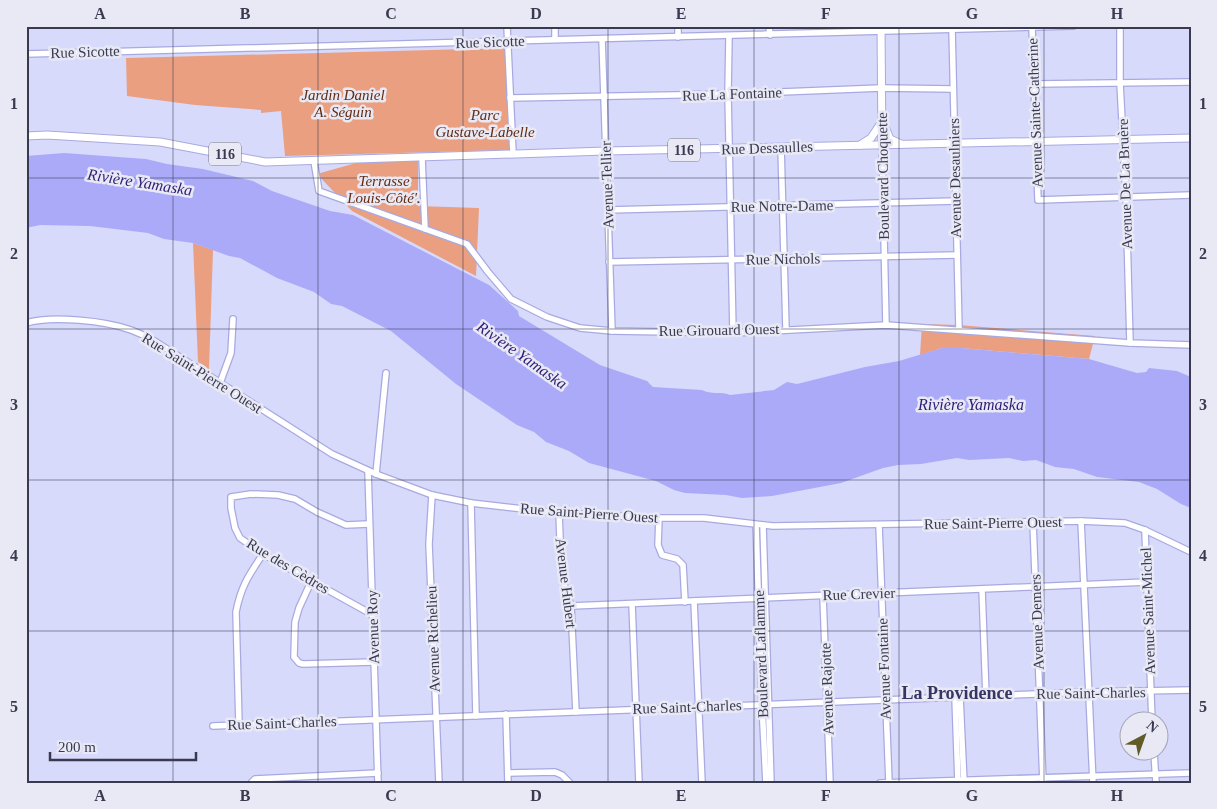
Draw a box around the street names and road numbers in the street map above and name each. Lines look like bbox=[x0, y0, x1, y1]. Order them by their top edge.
street label: Rue Sicotte bbox=[455, 33, 525, 51]
street label: Avenue Sainte-Catherine bbox=[1024, 37, 1046, 188]
street label: Rue Sicotte bbox=[50, 43, 120, 61]
street label: Rue La Fontaine bbox=[682, 84, 783, 104]
street label: Boulevard Choquette bbox=[874, 112, 892, 240]
street label: Avenue Desaulniers bbox=[946, 118, 964, 238]
street label: Avenue De La Bruère bbox=[1115, 118, 1135, 250]
road number: 116 bbox=[668, 138, 700, 162]
street label: Rue Dessaulles bbox=[721, 138, 813, 158]
street label: Avenue Tellier bbox=[597, 141, 617, 229]
road number: 116 bbox=[209, 142, 241, 166]
street label: Rue Notre-Dame bbox=[730, 197, 834, 215]
street label: Rue Nichols bbox=[746, 250, 821, 268]
street label: Rue Girouard Ouest bbox=[658, 321, 780, 339]
street label: Rue Saint-Pierre Ouest bbox=[139, 330, 266, 417]
street label: Rue Saint-Pierre Ouest bbox=[519, 500, 659, 526]
street label: Rue Saint-Pierre Ouest bbox=[924, 514, 1063, 532]
street label: Rue des Cèdres bbox=[244, 535, 332, 597]
street label: Avenue Hubert bbox=[553, 537, 580, 630]
street label: Avenue Saint-Michel bbox=[1138, 547, 1158, 675]
street label: Avenue Demers bbox=[1027, 574, 1047, 670]
street label: Avenue Richelieu bbox=[423, 585, 443, 693]
street label: Rue Crevier bbox=[822, 585, 896, 603]
street label: Avenue Roy bbox=[364, 589, 382, 664]
street label: Boulevard Laflamme bbox=[751, 589, 771, 718]
street label: Avenue Fontaine bbox=[874, 618, 894, 720]
street label: Avenue Rajotte bbox=[817, 642, 837, 736]
street label: Rue Saint-Charles bbox=[1036, 684, 1146, 702]
street label: Rue Saint-Charles bbox=[632, 697, 742, 717]
street label: Rue Saint-Charles bbox=[227, 713, 337, 733]

